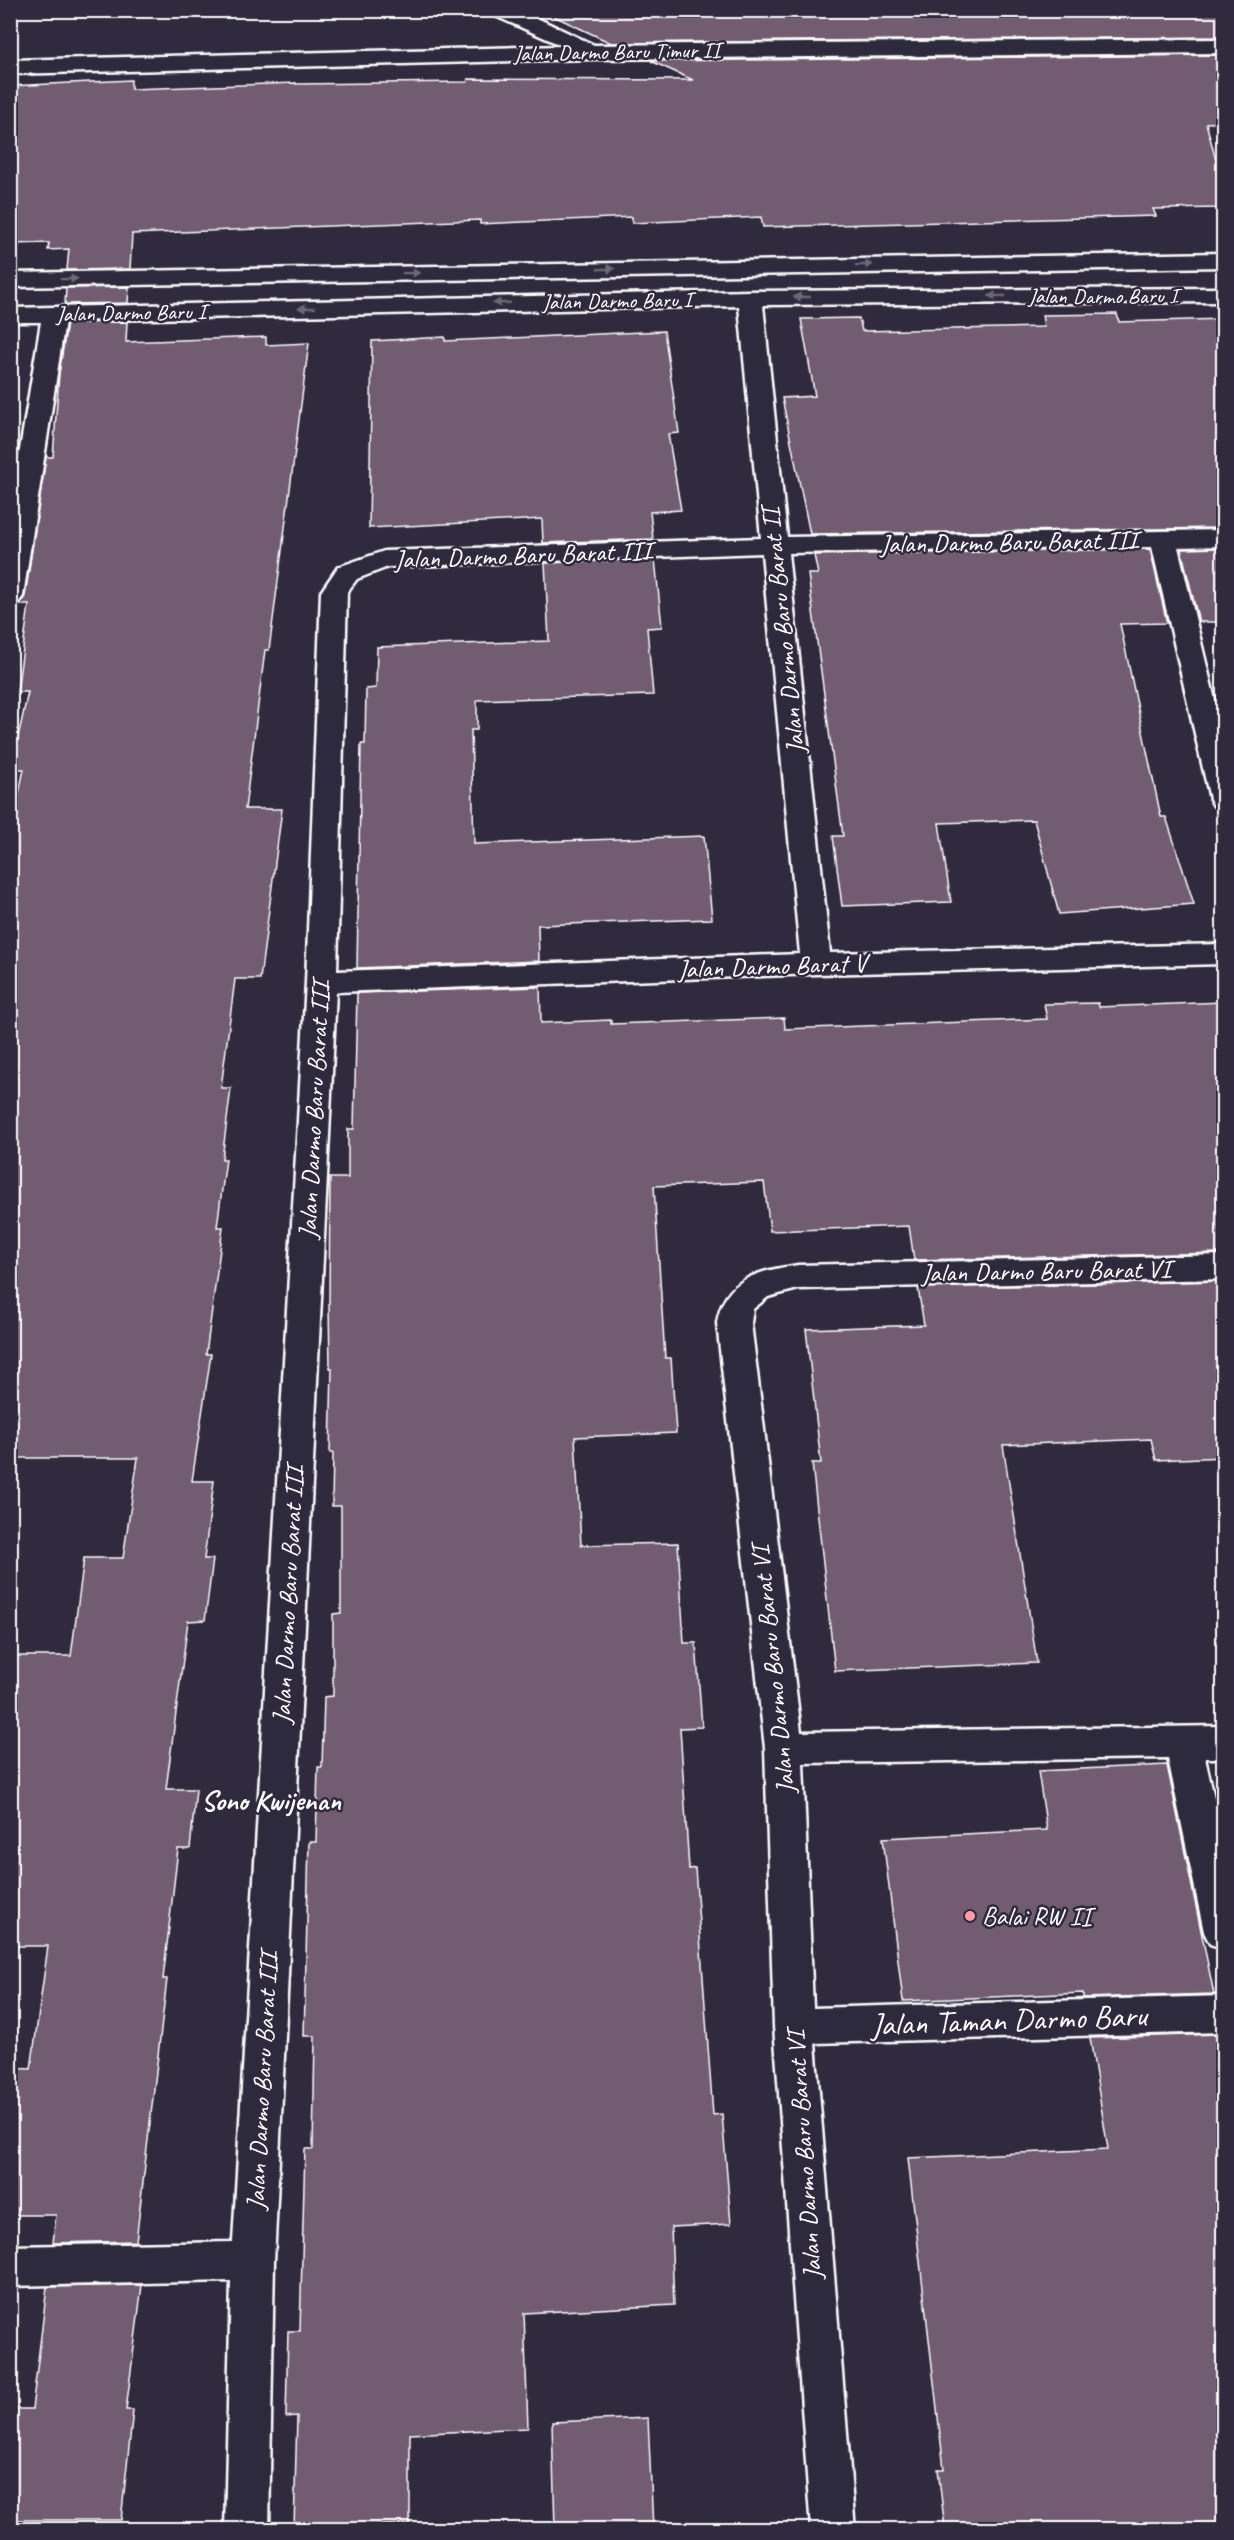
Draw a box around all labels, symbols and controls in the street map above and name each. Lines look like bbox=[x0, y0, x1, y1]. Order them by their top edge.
street label: Jalan Darmo Baru Timur II bbox=[512, 36, 725, 68]
one-way arrow bbox=[854, 260, 873, 270]
one-way arrow bbox=[596, 264, 615, 274]
one-way arrow bbox=[401, 268, 420, 278]
one-way arrow bbox=[59, 274, 78, 284]
street label: Jalan Darmo Baru I bbox=[1027, 282, 1183, 310]
street label: Jalan Darmo Baru I bbox=[541, 286, 697, 316]
one-way arrow bbox=[988, 291, 1007, 301]
one-way arrow bbox=[793, 292, 812, 302]
street label: Jalan Darmo Baru I bbox=[55, 298, 211, 328]
one-way arrow bbox=[493, 299, 512, 308]
one-way arrow bbox=[298, 303, 317, 313]
street label: Jalan Darmo Baru Barat II bbox=[753, 501, 813, 758]
street label: Jalan Darmo Baru Barat III bbox=[878, 523, 1144, 561]
street label: Jalan Darmo Baru Barat III bbox=[392, 534, 658, 576]
street label: Jalan Darmo Barat V bbox=[675, 946, 872, 986]
street label: Jalan Darmo Baru Barat III bbox=[291, 975, 338, 1242]
street label: Jalan Darmo Baru Barat VI bbox=[919, 1252, 1176, 1290]
street label: Jalan Darmo Baru Barat III bbox=[265, 1460, 312, 1727]
street label: Jalan Darmo Baru Barat VI bbox=[743, 1539, 803, 1798]
district label: Sono Kwijenan bbox=[201, 1783, 342, 1818]
place label: Balai RW II bbox=[982, 1900, 1097, 1933]
marker: Balai RW II bbox=[963, 1909, 977, 1923]
street label: Jalan Darmo Baru Barat III bbox=[239, 1946, 286, 2213]
street label: Jalan Taman Darmo Baru bbox=[868, 1995, 1150, 2045]
street label: Jalan Darmo Baru Barat VI bbox=[778, 2024, 829, 2282]

